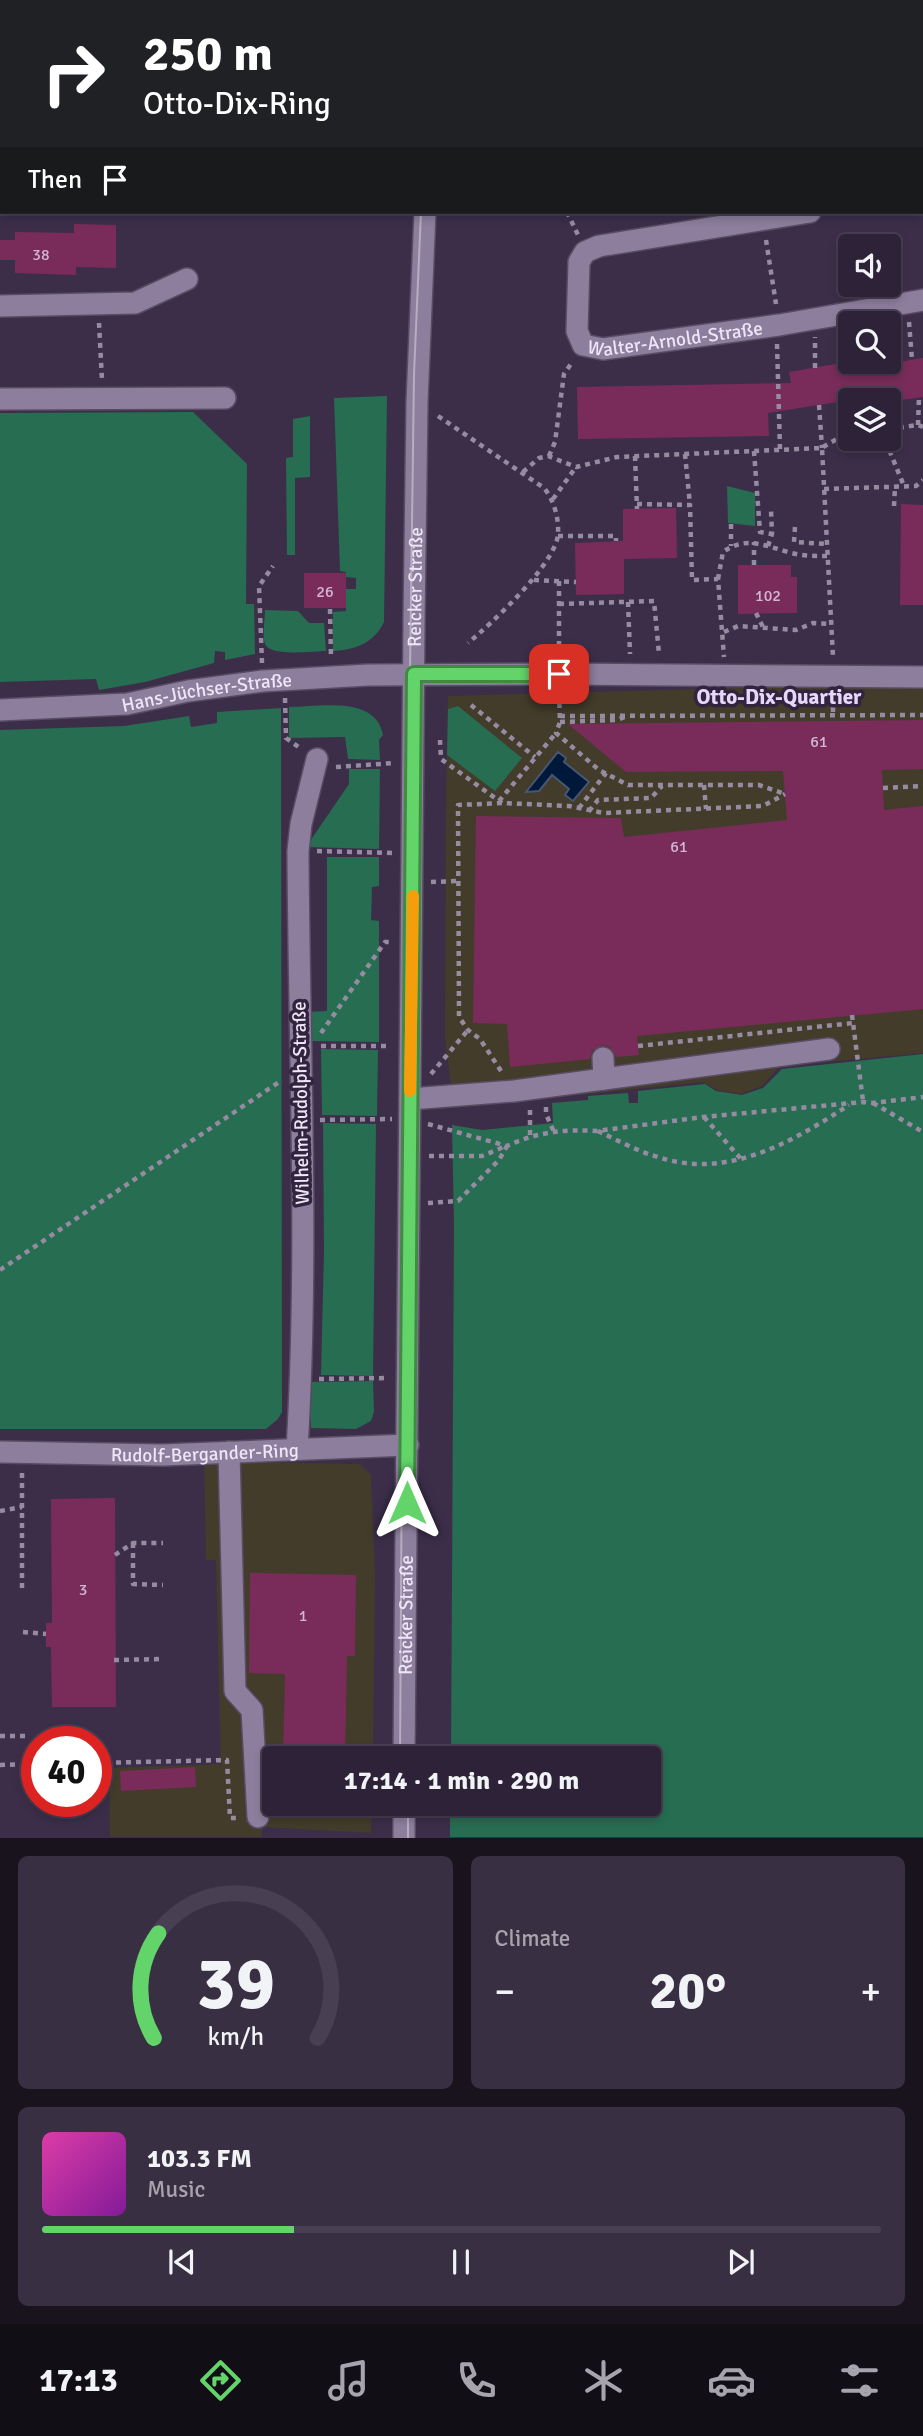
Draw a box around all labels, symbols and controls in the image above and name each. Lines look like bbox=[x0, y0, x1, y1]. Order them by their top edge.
text: 250 m bbox=[143, 24, 273, 84]
icon: right bbox=[28, 28, 119, 119]
text: Otto-Dix-Ring bbox=[143, 84, 331, 123]
icon: arrive bbox=[96, 161, 134, 199]
text: Then bbox=[28, 164, 82, 196]
map controls bbox=[838, 234, 901, 451]
button: sound bbox=[838, 234, 901, 297]
house number: 38 bbox=[32, 245, 50, 265]
button: search bbox=[838, 311, 901, 374]
street label: Walter-Arnold-Straße bbox=[585, 316, 764, 362]
button: layers bbox=[838, 388, 901, 451]
street label: Reicker Straße bbox=[403, 527, 428, 647]
house number: 26 bbox=[316, 582, 334, 602]
house number: 102 bbox=[755, 586, 781, 606]
pin bbox=[529, 644, 589, 704]
icon: arrive bbox=[540, 655, 578, 693]
street label: Hans-Jüchser-Straße bbox=[120, 668, 293, 718]
district label: Otto-Dix-Quartier bbox=[697, 684, 862, 710]
house number: 61 bbox=[810, 732, 828, 752]
house number: 61 bbox=[670, 837, 688, 857]
street label: Wilhelm-Rudolph-Straße bbox=[287, 1001, 315, 1205]
street label: Rudolf-Bergander-Ring bbox=[111, 1438, 299, 1468]
position arrow bbox=[370, 1466, 444, 1540]
street label: Reicker Straße bbox=[394, 1555, 419, 1675]
house number: 3 bbox=[79, 1580, 87, 1600]
house number: 1 bbox=[299, 1606, 307, 1626]
speed limit sign: 40 bbox=[21, 1726, 112, 1817]
text: 17:14 · 1 min · 290 m bbox=[344, 1765, 579, 1797]
text: Climate bbox=[495, 1924, 570, 1953]
text: 39 bbox=[196, 1941, 275, 2030]
text: 20° bbox=[649, 1959, 726, 2023]
text: − bbox=[495, 1968, 515, 2015]
text: + bbox=[860, 1968, 881, 2015]
text: km/h bbox=[207, 2021, 264, 2052]
text: 103.3 FM bbox=[147, 2143, 252, 2175]
text: Music bbox=[147, 2175, 205, 2204]
icon: previous bbox=[163, 2243, 201, 2281]
icon: pause bbox=[442, 2243, 480, 2281]
icon: next bbox=[722, 2243, 760, 2281]
icon: directions bbox=[196, 2356, 245, 2405]
icon: music bbox=[324, 2356, 373, 2405]
icon: phone bbox=[452, 2356, 501, 2405]
icon: climate bbox=[579, 2356, 628, 2405]
icon: car bbox=[707, 2356, 756, 2405]
icon: filters bbox=[835, 2356, 884, 2405]
text: 17:13 bbox=[39, 2361, 118, 2400]

